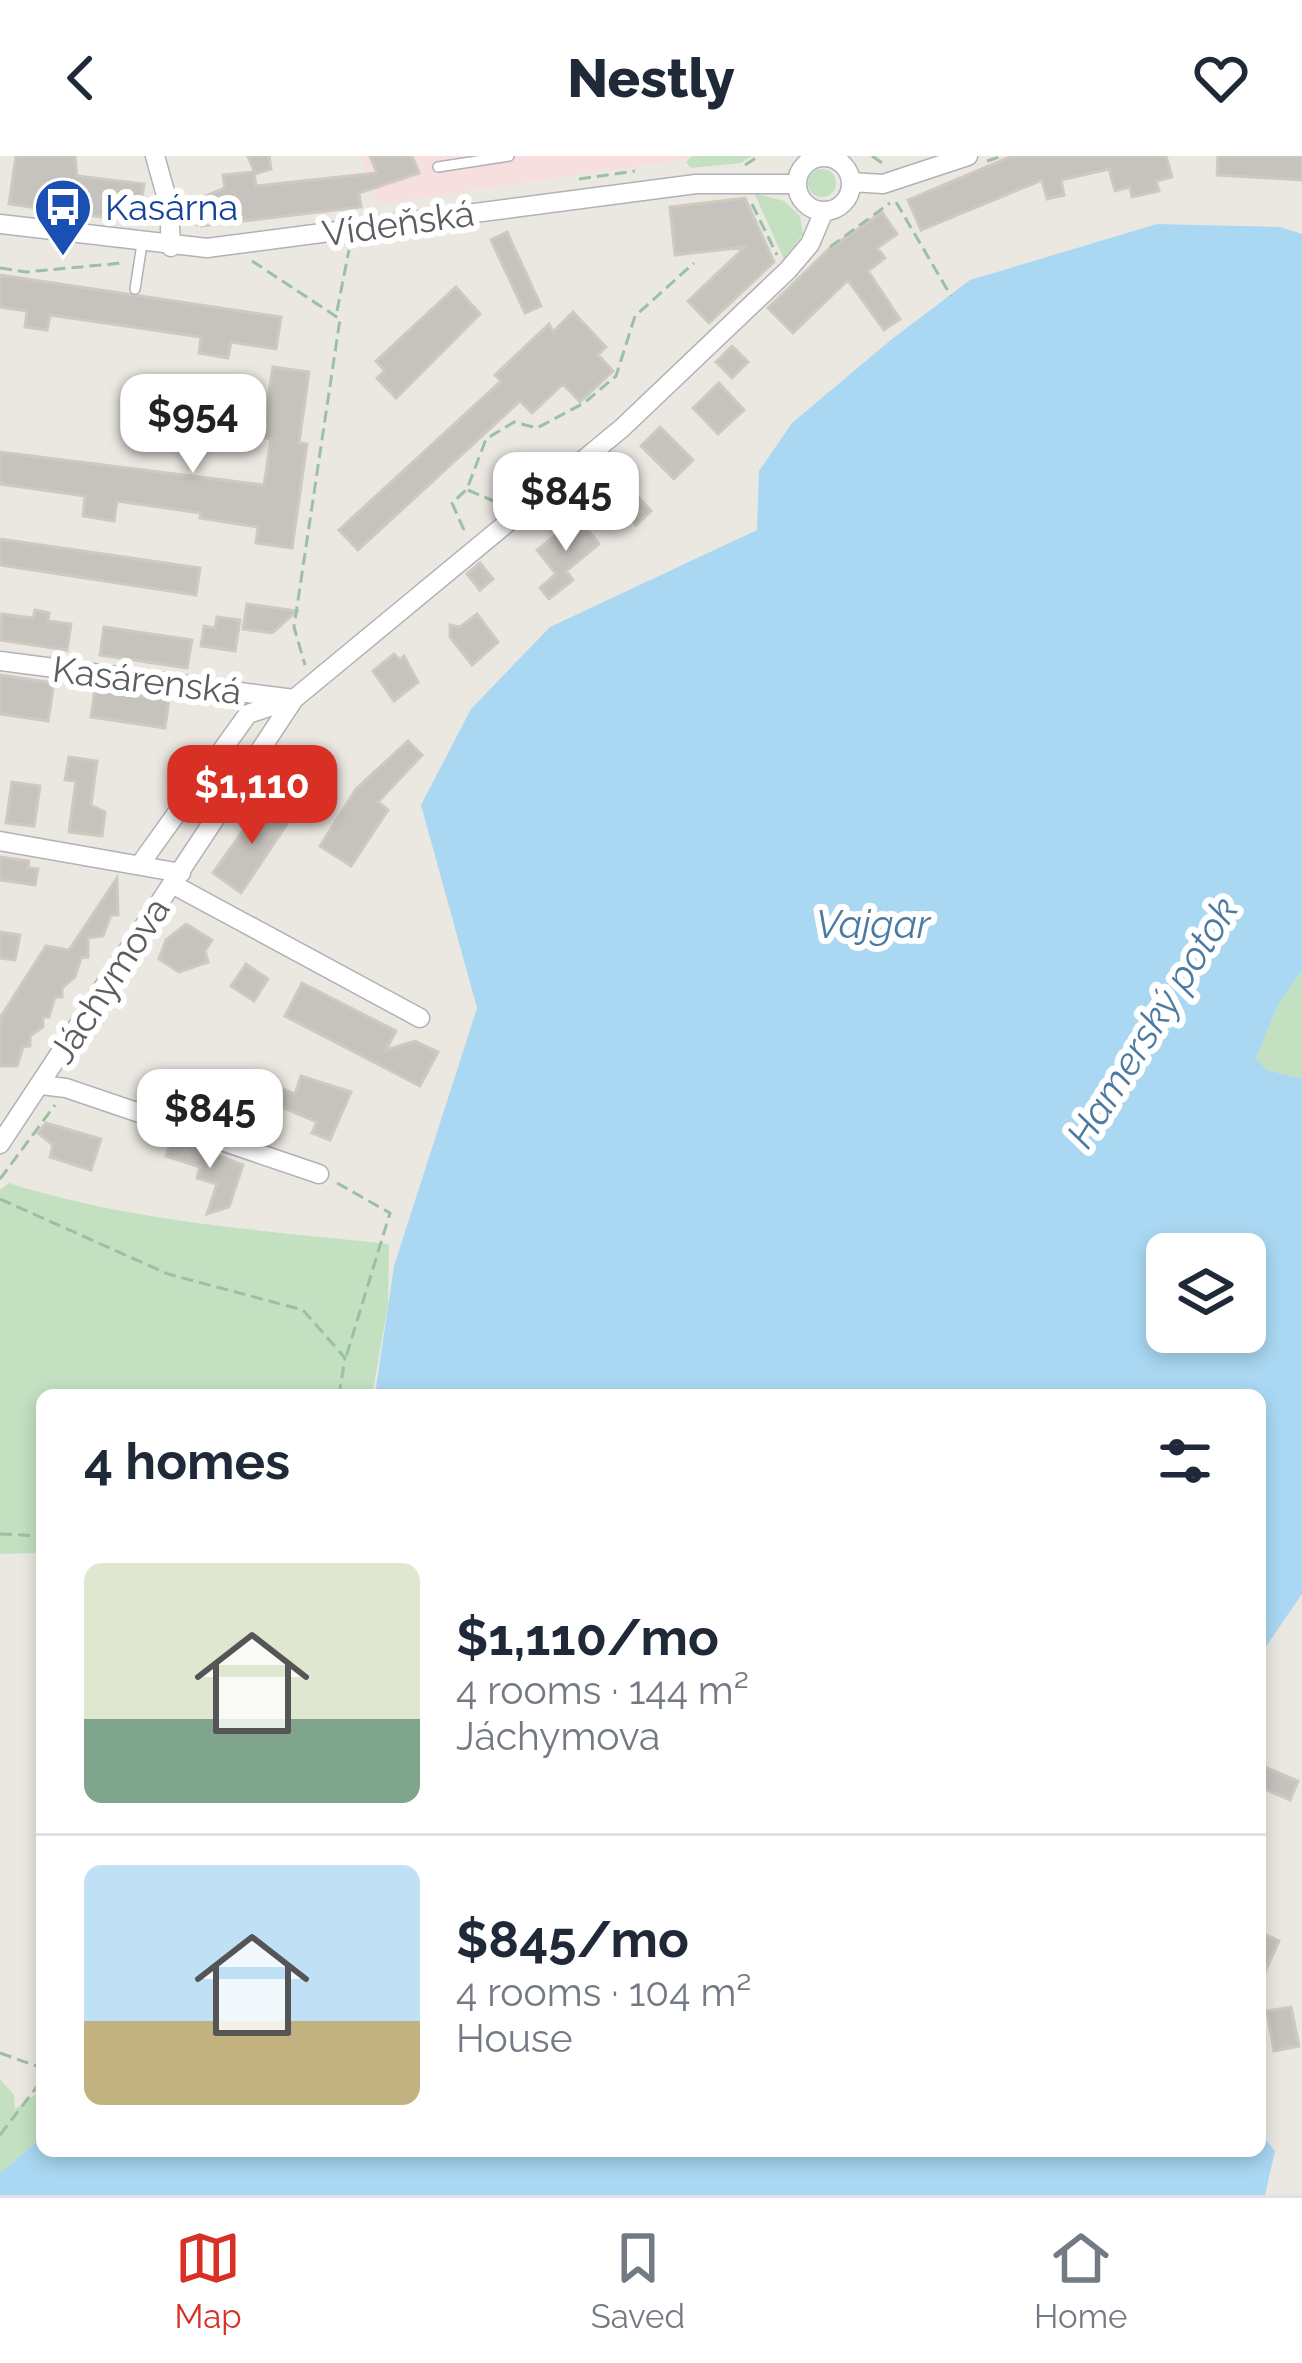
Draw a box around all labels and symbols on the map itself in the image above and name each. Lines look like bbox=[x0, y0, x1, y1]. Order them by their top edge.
bus stop icon: Kasárna bbox=[32, 176, 94, 258]
place label: Kasárna bbox=[105, 186, 238, 228]
street label: Vídeňská bbox=[319, 192, 477, 254]
pin: $954 bbox=[122, 374, 264, 476]
pin: $845 bbox=[495, 452, 637, 554]
street label: Kasárenská bbox=[50, 648, 244, 712]
pin: $1,110 bbox=[154, 745, 350, 847]
water label: Hamerský potok bbox=[1057, 888, 1247, 1156]
street label: Jáchymova bbox=[40, 889, 178, 1071]
water label: Vajgar bbox=[816, 901, 932, 947]
pin: $845 bbox=[139, 1069, 281, 1171]

